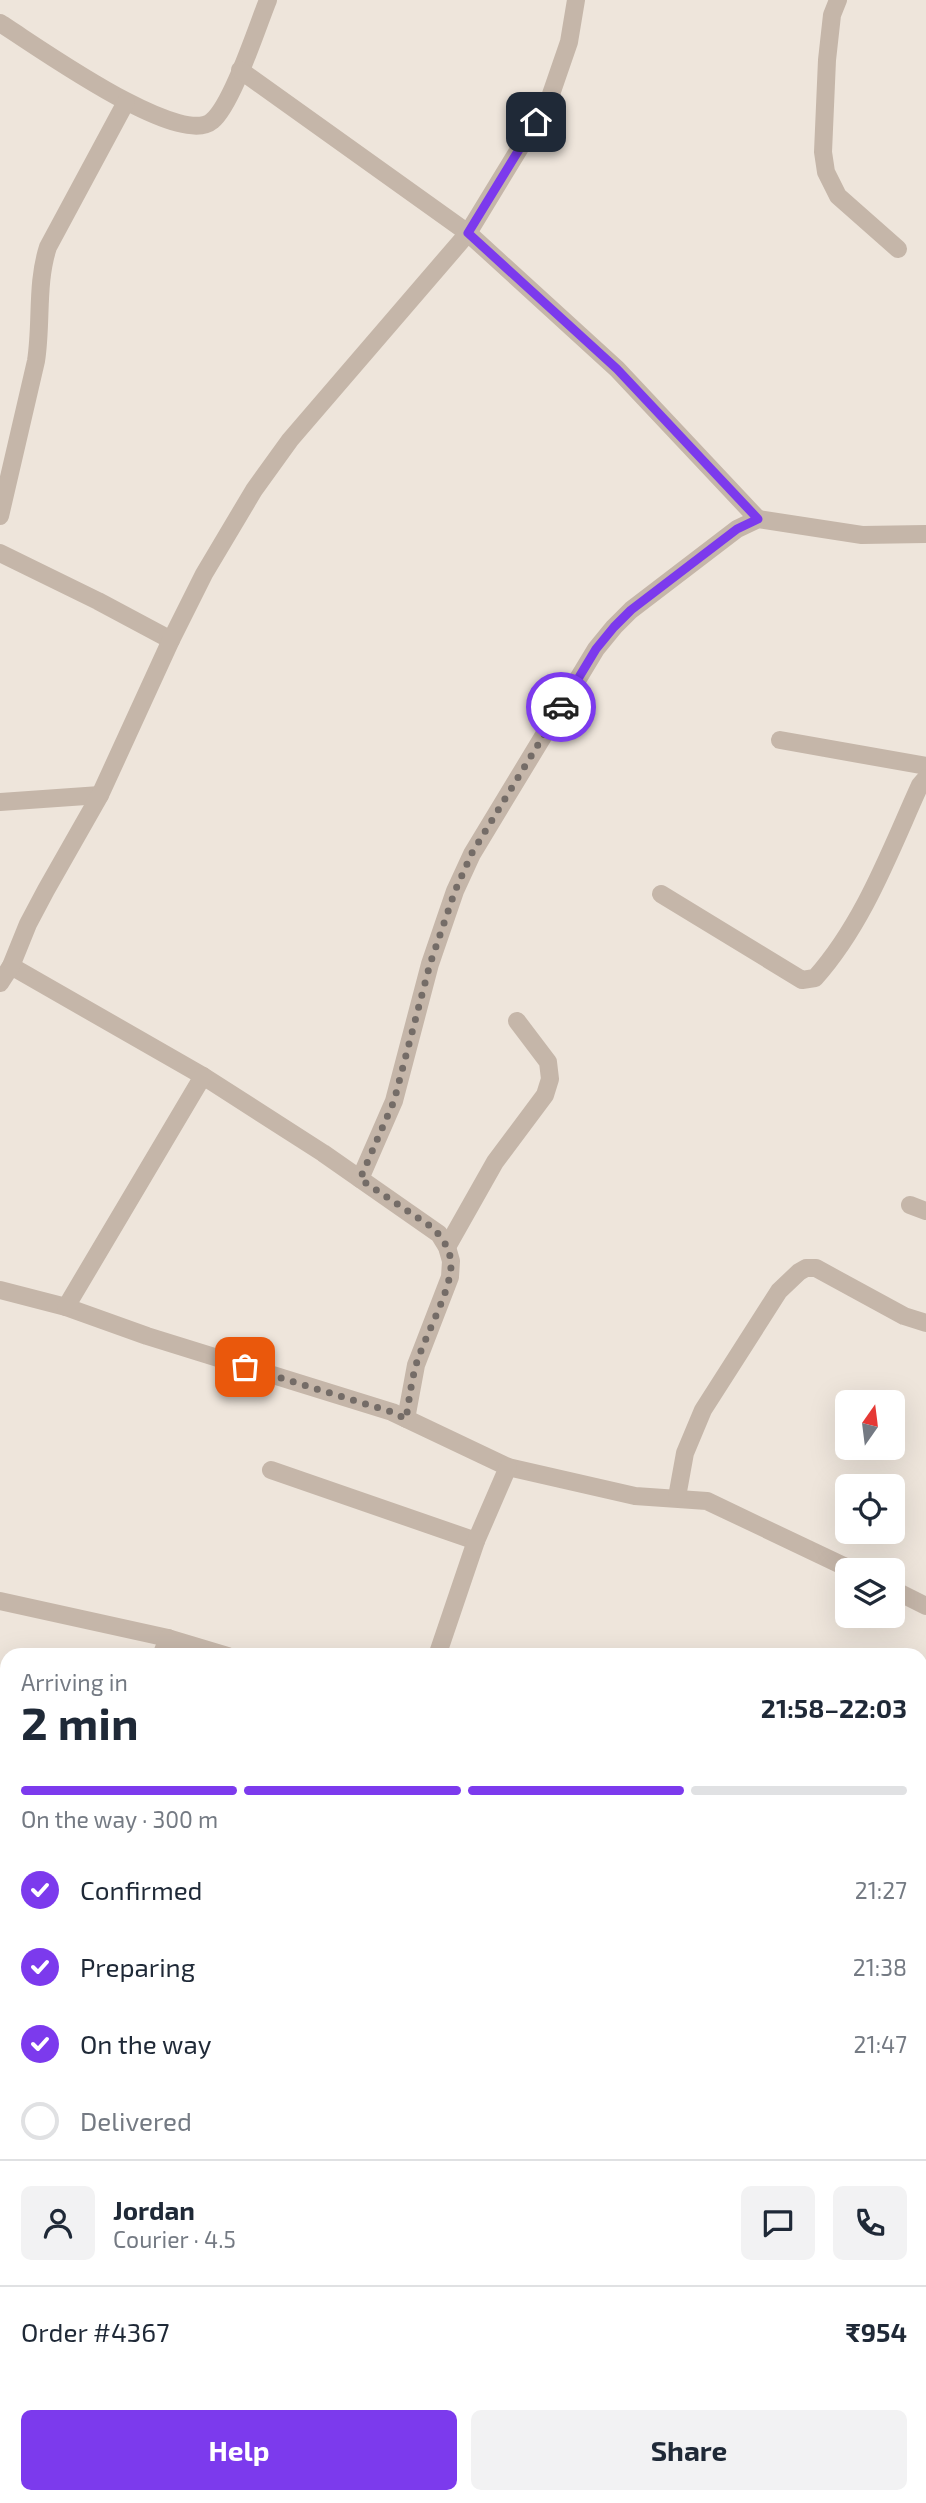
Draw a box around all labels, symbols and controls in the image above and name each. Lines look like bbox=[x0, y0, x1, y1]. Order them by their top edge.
pin bbox=[506, 92, 566, 152]
icon: home bbox=[517, 103, 555, 141]
courier bbox=[526, 672, 596, 742]
icon: car bbox=[542, 688, 580, 726]
pin bbox=[215, 1337, 275, 1397]
icon: bag bbox=[226, 1348, 264, 1386]
north arrow bbox=[835, 1390, 905, 1460]
map controls bbox=[835, 1390, 905, 1628]
button: locate bbox=[835, 1474, 905, 1544]
button: layers bbox=[835, 1558, 905, 1628]
text: Arriving in bbox=[21, 1668, 128, 1696]
text: 21:58–22:03 bbox=[761, 1692, 907, 1723]
text: 2 min bbox=[21, 1694, 139, 1749]
text: On the way · 300 m bbox=[21, 1805, 218, 1833]
icon: check bbox=[21, 1871, 59, 1909]
text: Confirmed bbox=[80, 1874, 203, 1905]
text: 21:27 bbox=[855, 1876, 907, 1904]
icon: check bbox=[21, 1948, 59, 1986]
text: Preparing bbox=[80, 1951, 195, 1982]
text: 21:38 bbox=[853, 1953, 907, 1981]
icon: check bbox=[21, 2025, 59, 2063]
text: On the way bbox=[80, 2028, 211, 2059]
text: 21:47 bbox=[854, 2030, 907, 2058]
text: Delivered bbox=[80, 2105, 192, 2136]
button: person bbox=[21, 2186, 95, 2260]
button: chat bbox=[741, 2186, 815, 2260]
button: phone bbox=[833, 2186, 907, 2260]
text: Jordan bbox=[113, 2194, 195, 2225]
text: Courier · 4.5 bbox=[113, 2225, 236, 2253]
text: Order #4367 bbox=[21, 2316, 170, 2347]
text: ₹954 bbox=[845, 2316, 907, 2347]
button: Help bbox=[21, 2410, 457, 2490]
button: Share bbox=[471, 2410, 907, 2490]

